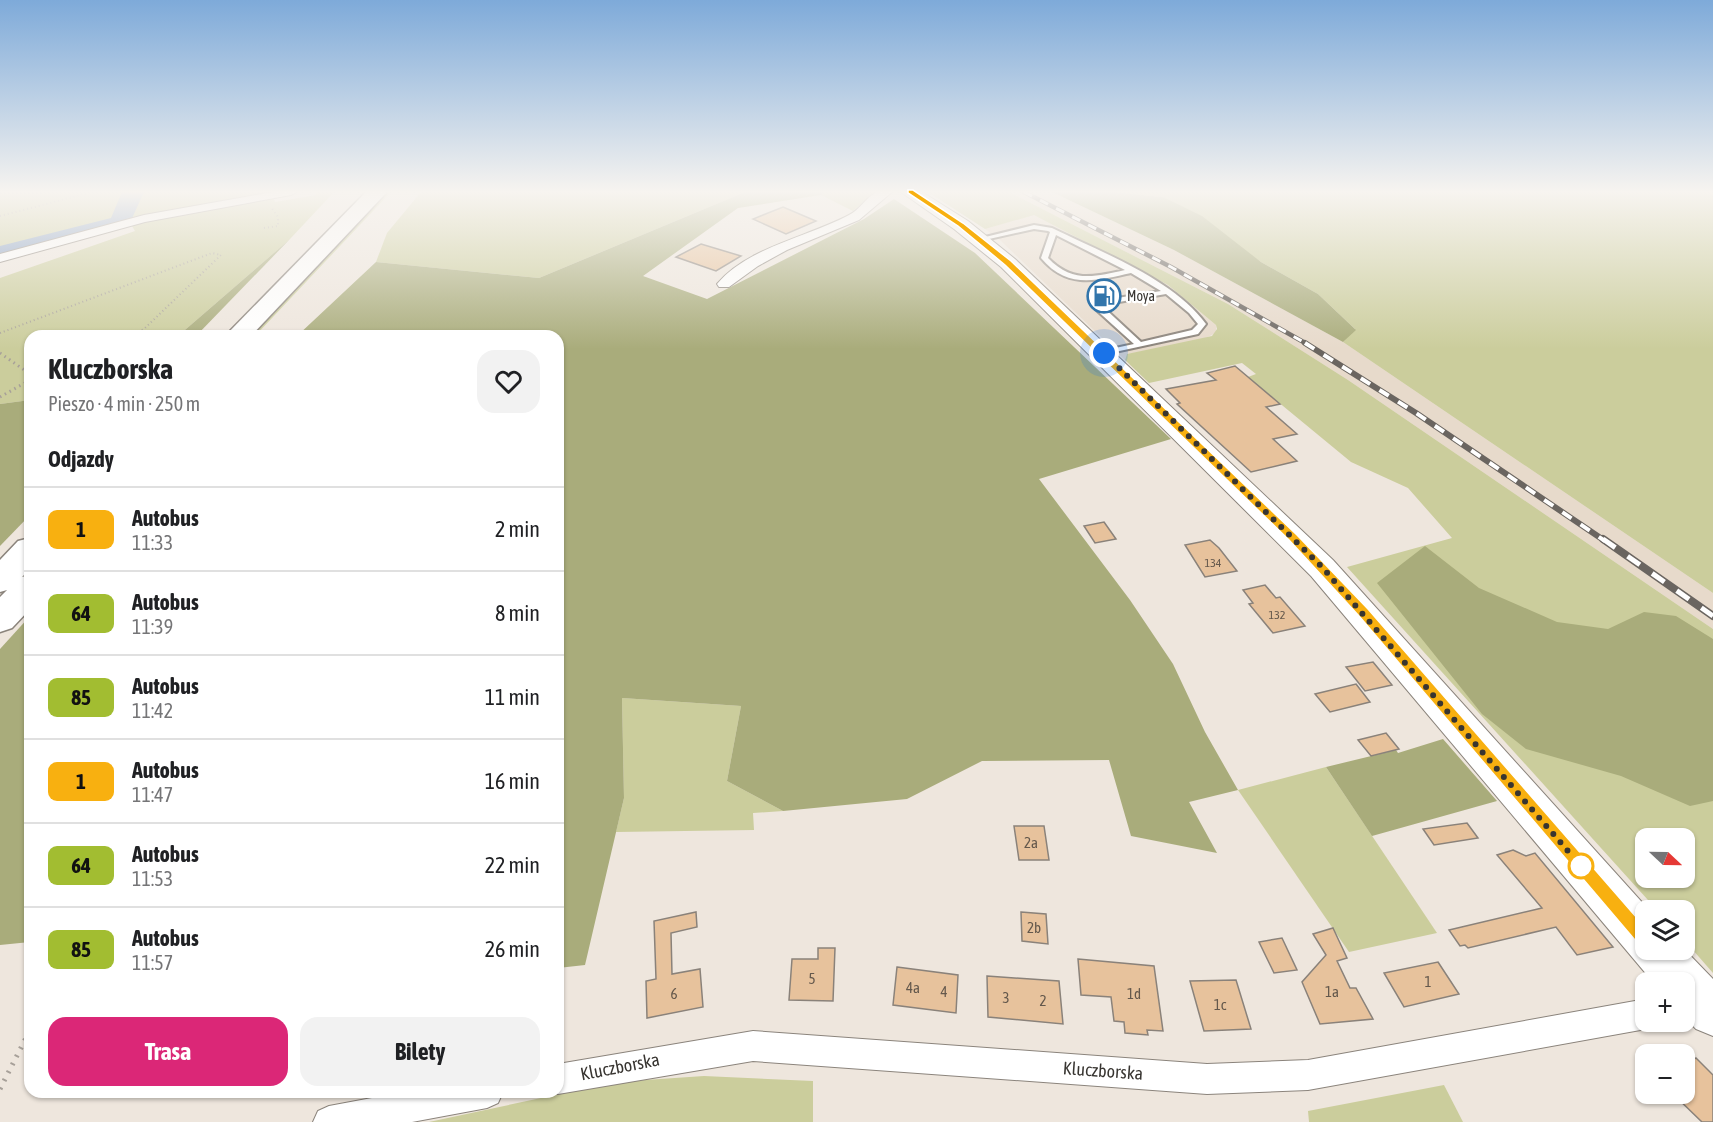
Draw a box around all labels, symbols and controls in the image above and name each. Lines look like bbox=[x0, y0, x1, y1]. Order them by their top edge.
fuel station icon: Moya bbox=[1086, 278, 1122, 314]
place label: Moya bbox=[1127, 288, 1155, 304]
your location bbox=[1089, 338, 1119, 368]
button: heart bbox=[477, 350, 540, 413]
text: Kluczborska bbox=[48, 353, 173, 385]
text: Pieszo · 4 min · 250 m bbox=[48, 392, 200, 415]
text: Odjazdy bbox=[48, 446, 114, 472]
text: Autobus bbox=[132, 505, 199, 531]
text: 2 min bbox=[495, 516, 540, 542]
text: 1 bbox=[76, 517, 86, 541]
text: 11:33 bbox=[132, 531, 173, 554]
house number: 134 bbox=[1205, 556, 1222, 570]
text: Autobus bbox=[132, 589, 199, 615]
text: 8 min bbox=[495, 600, 540, 626]
text: 64 bbox=[71, 601, 91, 625]
house number: 132 bbox=[1269, 608, 1285, 622]
text: 11:39 bbox=[132, 615, 173, 638]
text: Autobus bbox=[132, 673, 199, 699]
text: 11 min bbox=[485, 684, 540, 710]
text: 85 bbox=[71, 685, 91, 709]
text: 11:42 bbox=[132, 699, 173, 722]
text: Autobus bbox=[132, 757, 199, 783]
text: 16 min bbox=[485, 768, 540, 794]
text: 1 bbox=[76, 769, 86, 793]
text: 11:47 bbox=[132, 783, 173, 806]
north arrow bbox=[1635, 828, 1695, 888]
map controls bbox=[1635, 828, 1695, 1104]
house number: 2a bbox=[1024, 834, 1038, 851]
text: Autobus bbox=[132, 841, 199, 867]
text: 22 min bbox=[485, 852, 540, 878]
text: 64 bbox=[71, 853, 91, 877]
unlabelled marker bbox=[1568, 853, 1594, 879]
text: 11:53 bbox=[132, 867, 173, 890]
button: layers bbox=[1635, 900, 1695, 960]
house number: 2b bbox=[1027, 919, 1041, 936]
text: Autobus bbox=[132, 925, 199, 951]
text: 26 min bbox=[485, 936, 540, 962]
text: 85 bbox=[71, 937, 91, 961]
text: 11:57 bbox=[132, 951, 173, 974]
house number: 5 bbox=[808, 970, 816, 987]
button: + bbox=[1635, 972, 1695, 1032]
house number: 1 bbox=[1424, 973, 1432, 990]
house number: 4a bbox=[906, 979, 920, 996]
house number: 4 bbox=[940, 983, 948, 1000]
house number: 1a bbox=[1325, 983, 1339, 1000]
house number: 6 bbox=[670, 985, 678, 1002]
house number: 1d bbox=[1127, 985, 1141, 1002]
house number: 3 bbox=[1002, 989, 1010, 1006]
house number: 2 bbox=[1039, 992, 1047, 1009]
house number: 1c bbox=[1214, 996, 1227, 1013]
button: Trasa bbox=[48, 1017, 288, 1086]
button: Bilety bbox=[300, 1017, 540, 1086]
button: − bbox=[1635, 1044, 1695, 1104]
street label: Kluczborska bbox=[578, 1049, 661, 1084]
street label: Kluczborska bbox=[1062, 1057, 1144, 1084]

